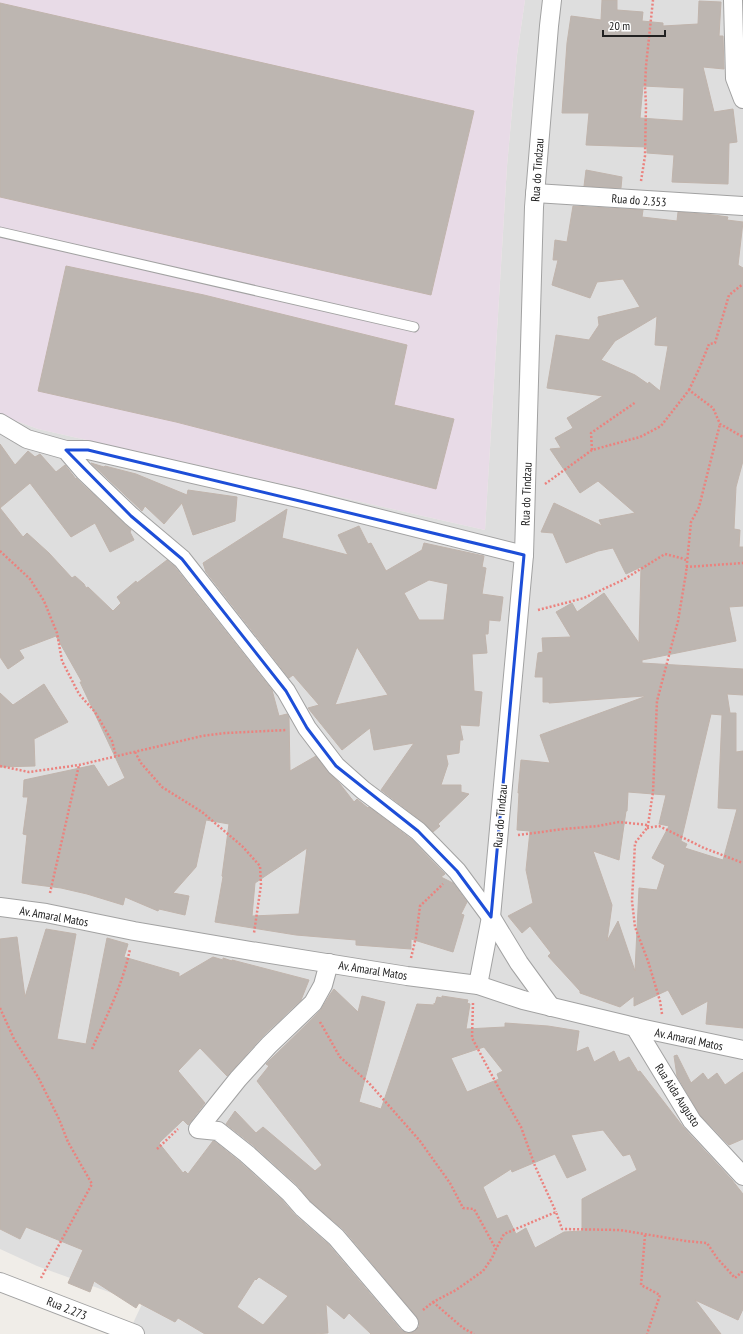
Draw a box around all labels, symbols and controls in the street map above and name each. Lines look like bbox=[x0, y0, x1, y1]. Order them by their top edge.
scale bar bbox=[603, 12, 665, 38]
text: 20 m bbox=[609, 18, 630, 33]
street label: Rua do Tindzau bbox=[527, 138, 547, 202]
street label: Rua do 2.353 bbox=[611, 191, 667, 209]
street label: Rua do Tindzau bbox=[517, 462, 535, 526]
street label: Rua do Tindzau bbox=[490, 784, 510, 848]
street label: Av. Amaral Matos bbox=[19, 903, 89, 929]
street label: Av. Amaral Matos bbox=[338, 957, 408, 983]
street label: Av. Amaral Matos bbox=[653, 1024, 725, 1054]
street label: Rua Aida Augusto bbox=[652, 1061, 704, 1129]
street label: Rua 2.273 bbox=[45, 1293, 89, 1323]

